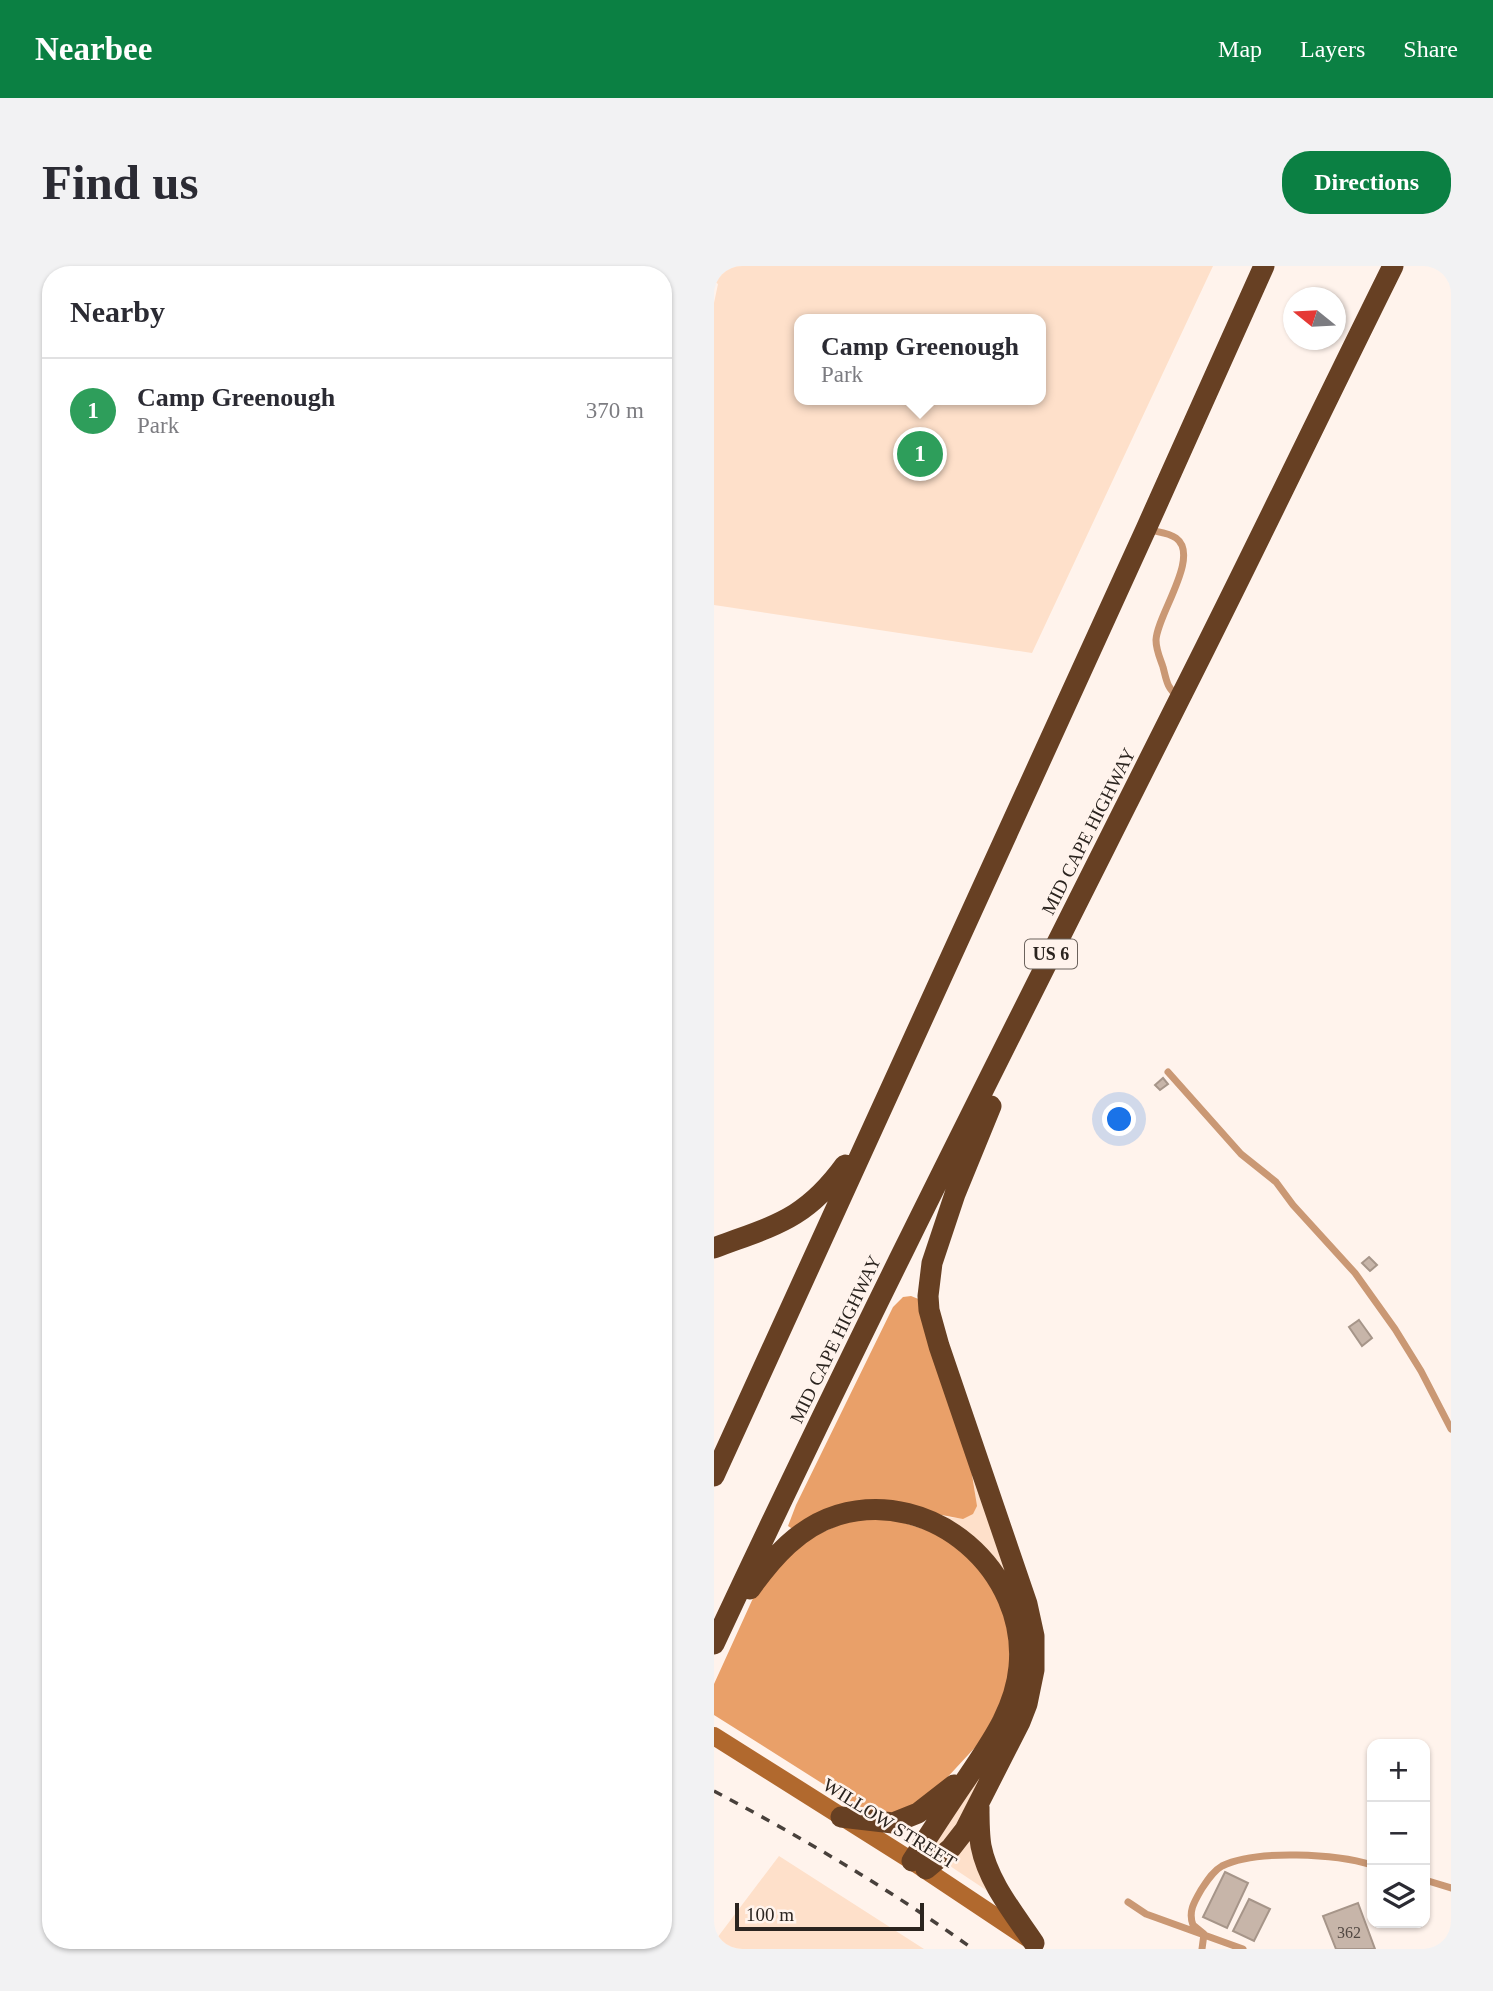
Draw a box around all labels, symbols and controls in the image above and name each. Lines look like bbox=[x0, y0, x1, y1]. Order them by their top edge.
text: Nearbee bbox=[35, 31, 152, 67]
text: Map bbox=[1218, 36, 1262, 62]
text: Layers bbox=[1300, 36, 1365, 62]
text: Share bbox=[1403, 36, 1458, 62]
button: Directions bbox=[1282, 151, 1451, 214]
text: Find us bbox=[42, 155, 199, 210]
north arrow bbox=[1283, 287, 1346, 350]
text: Nearby bbox=[70, 295, 165, 328]
popup bbox=[794, 314, 1046, 405]
text: Camp Greenough bbox=[821, 332, 1019, 361]
text: Park bbox=[821, 362, 863, 387]
text: Camp Greenough bbox=[137, 383, 335, 412]
text: 1 bbox=[87, 398, 99, 423]
text: 370 m bbox=[586, 398, 644, 423]
text: Park bbox=[137, 413, 179, 438]
pin: 1 bbox=[897, 428, 943, 480]
street label: MID CAPE HIGHWAY bbox=[1037, 744, 1140, 918]
road number: US 6 bbox=[1025, 940, 1077, 968]
your location bbox=[1102, 1102, 1136, 1136]
street label: MID CAPE HIGHWAY bbox=[786, 1252, 885, 1427]
map controls bbox=[1367, 1739, 1430, 1928]
button: + bbox=[1367, 1739, 1430, 1802]
street label: WILLOW STREET bbox=[819, 1774, 961, 1873]
button: − bbox=[1367, 1802, 1430, 1865]
button: layers bbox=[1367, 1865, 1430, 1928]
scale bar bbox=[735, 1900, 924, 1932]
text: 100 m bbox=[746, 1904, 794, 1925]
house number: 362 bbox=[1337, 1924, 1361, 1941]

